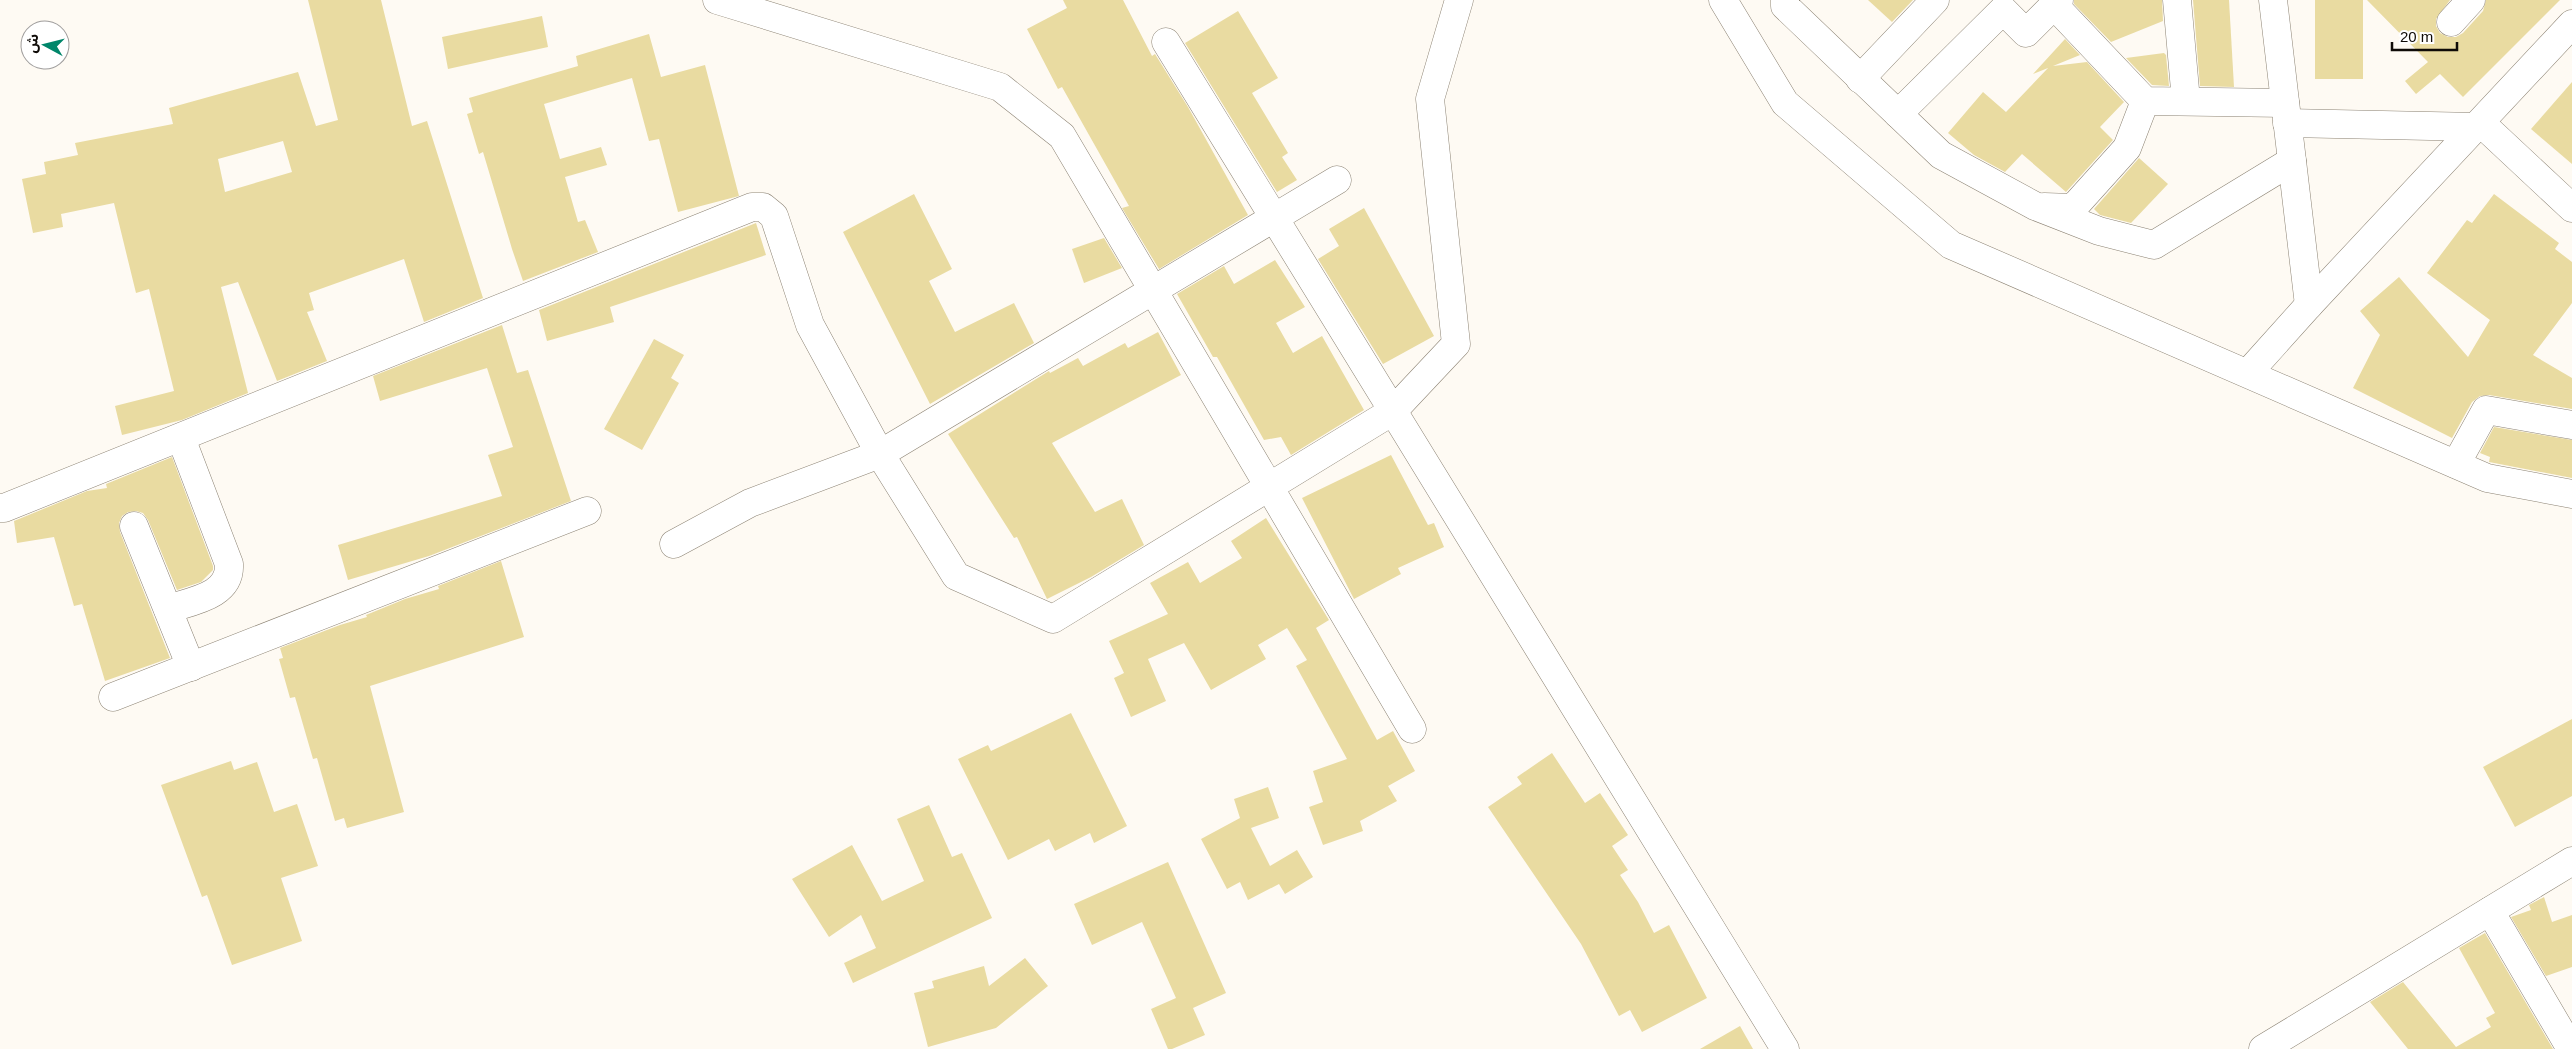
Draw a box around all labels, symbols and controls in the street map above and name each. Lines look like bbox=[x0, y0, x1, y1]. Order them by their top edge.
north arrow bbox=[20, 20, 70, 70]
scale bar bbox=[2392, 20, 2457, 52]
text: 20 m bbox=[2400, 28, 2433, 45]
text: ش bbox=[23, 33, 41, 54]

